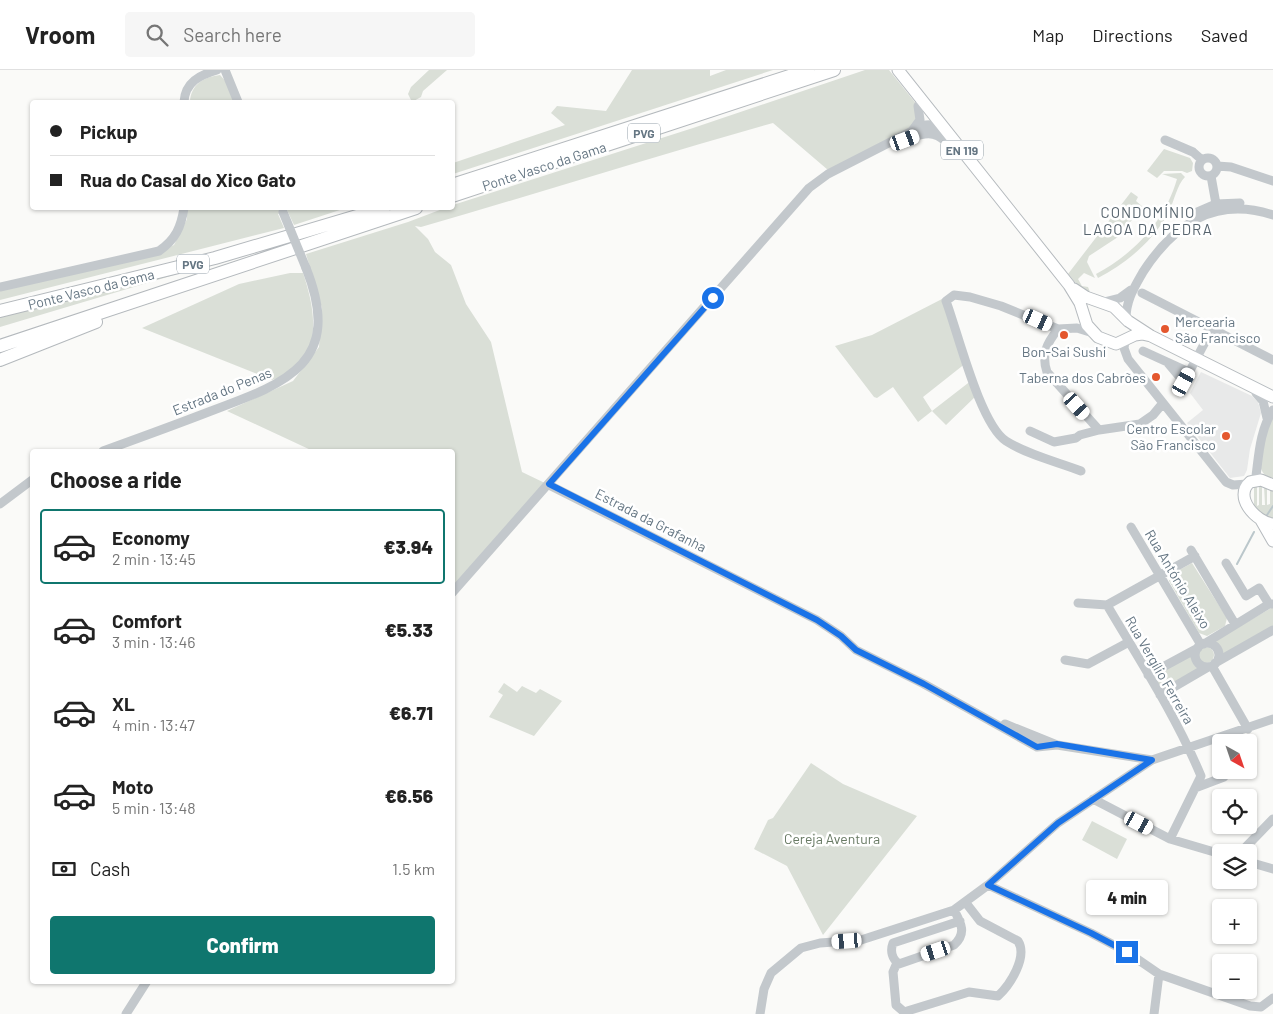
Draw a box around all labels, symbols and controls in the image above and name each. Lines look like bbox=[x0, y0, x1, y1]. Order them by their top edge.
search box bbox=[125, 12, 475, 57]
text: Vroom bbox=[25, 20, 95, 49]
icon: search bbox=[143, 21, 171, 49]
text: Search here bbox=[183, 23, 282, 46]
text: Map bbox=[1032, 24, 1064, 46]
text: Directions bbox=[1092, 24, 1173, 46]
text: Saved bbox=[1201, 24, 1248, 46]
text: Pickup bbox=[80, 120, 138, 143]
road number: PVG bbox=[628, 124, 660, 142]
car bbox=[888, 128, 921, 152]
street label: Ponte Vasco da Gama bbox=[480, 138, 608, 194]
road number: EN 119 bbox=[941, 140, 983, 160]
text: Rua do Casal do Xico Gato bbox=[80, 168, 296, 191]
district label: CONDOMÍNIO LAGOA DA PEDRA bbox=[1083, 203, 1213, 238]
road number: PVG bbox=[177, 254, 209, 273]
street label: Ponte Vasco da Gama bbox=[26, 265, 156, 313]
route start bbox=[702, 287, 724, 309]
car bbox=[1021, 307, 1054, 333]
place label: Mercearia São Francisco bbox=[1175, 313, 1261, 346]
marker: Mercearia São Francisco bbox=[1159, 323, 1171, 335]
marker: Bon-Sai Sushi bbox=[1058, 329, 1070, 341]
place label: Bon-Sai Sushi bbox=[1022, 343, 1106, 360]
street label: Estrada do Penas bbox=[170, 363, 274, 419]
car bbox=[1170, 365, 1197, 399]
place label: Taberna dos Cabrões bbox=[1019, 369, 1146, 386]
marker: Taberna dos Cabrões bbox=[1150, 371, 1162, 383]
car bbox=[1061, 390, 1092, 422]
place label: Centro Escolar São Francisco bbox=[1126, 420, 1216, 453]
marker: Centro Escolar São Francisco bbox=[1220, 430, 1232, 442]
text: Choose a ride bbox=[50, 466, 182, 492]
street label: Estrada da Grafanha bbox=[593, 485, 709, 555]
icon: car bbox=[52, 524, 97, 569]
text: Economy bbox=[112, 526, 190, 549]
street label: Rua António Aleixo bbox=[1142, 526, 1214, 632]
text: €3.94 bbox=[383, 535, 433, 558]
text: 2 min · 13:45 bbox=[112, 549, 196, 568]
icon: car bbox=[52, 607, 97, 652]
text: Comfort bbox=[112, 609, 182, 632]
street label: Rua Vergílio Ferreira bbox=[1122, 613, 1198, 727]
text: €5.33 bbox=[385, 618, 433, 641]
text: 3 min · 13:46 bbox=[112, 632, 195, 651]
icon: car bbox=[52, 690, 97, 735]
text: XL bbox=[112, 692, 135, 715]
text: €6.71 bbox=[389, 701, 433, 724]
text: 4 min · 13:47 bbox=[112, 715, 195, 734]
north arrow bbox=[1212, 734, 1258, 779]
map controls bbox=[1212, 734, 1257, 999]
icon: car bbox=[52, 773, 97, 818]
text: Moto bbox=[112, 775, 154, 798]
text: €6.56 bbox=[385, 784, 433, 807]
button: locate bbox=[1212, 789, 1257, 834]
text: 5 min · 13:48 bbox=[112, 798, 196, 817]
car bbox=[1122, 809, 1155, 837]
park label: Cereja Aventura bbox=[784, 830, 880, 847]
button: layers bbox=[1212, 844, 1257, 889]
icon: cash bbox=[50, 855, 78, 883]
text: Cash bbox=[90, 857, 131, 880]
text: 1.5 km bbox=[392, 859, 435, 878]
callout: 4 min bbox=[1086, 880, 1168, 914]
text: 4 min bbox=[1107, 888, 1147, 907]
button: + bbox=[1212, 899, 1257, 944]
button: Confirm bbox=[50, 916, 435, 974]
car bbox=[831, 932, 862, 950]
car bbox=[919, 939, 952, 963]
route end bbox=[1116, 941, 1138, 963]
button: − bbox=[1212, 954, 1257, 999]

